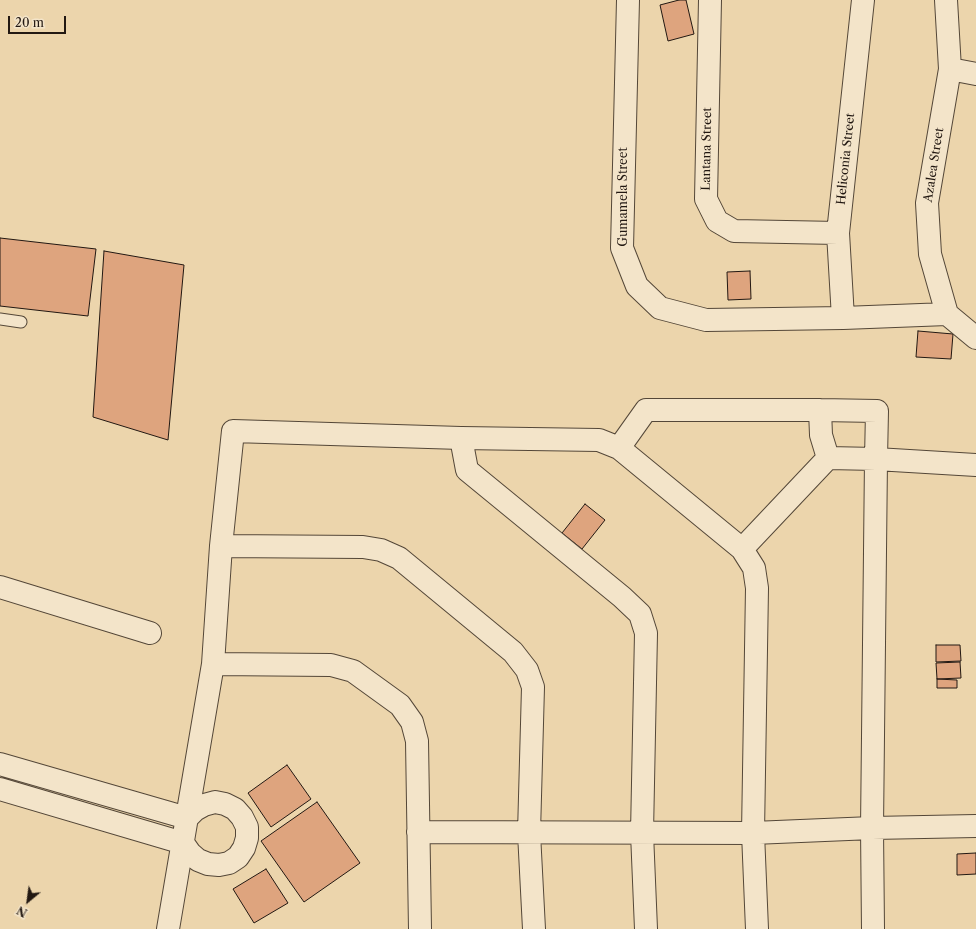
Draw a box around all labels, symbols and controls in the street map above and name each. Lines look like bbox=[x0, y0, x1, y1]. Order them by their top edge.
scale bar bbox=[10, 8, 68, 34]
text: 20 m bbox=[15, 15, 44, 30]
street label: Lantana Street bbox=[699, 107, 715, 191]
street label: Heliconia Street bbox=[834, 112, 858, 206]
street label: Azalea Street bbox=[921, 127, 947, 203]
street label: Gumamela Street bbox=[617, 147, 631, 247]
north arrow bbox=[8, 881, 48, 921]
text: N bbox=[15, 903, 30, 920]

